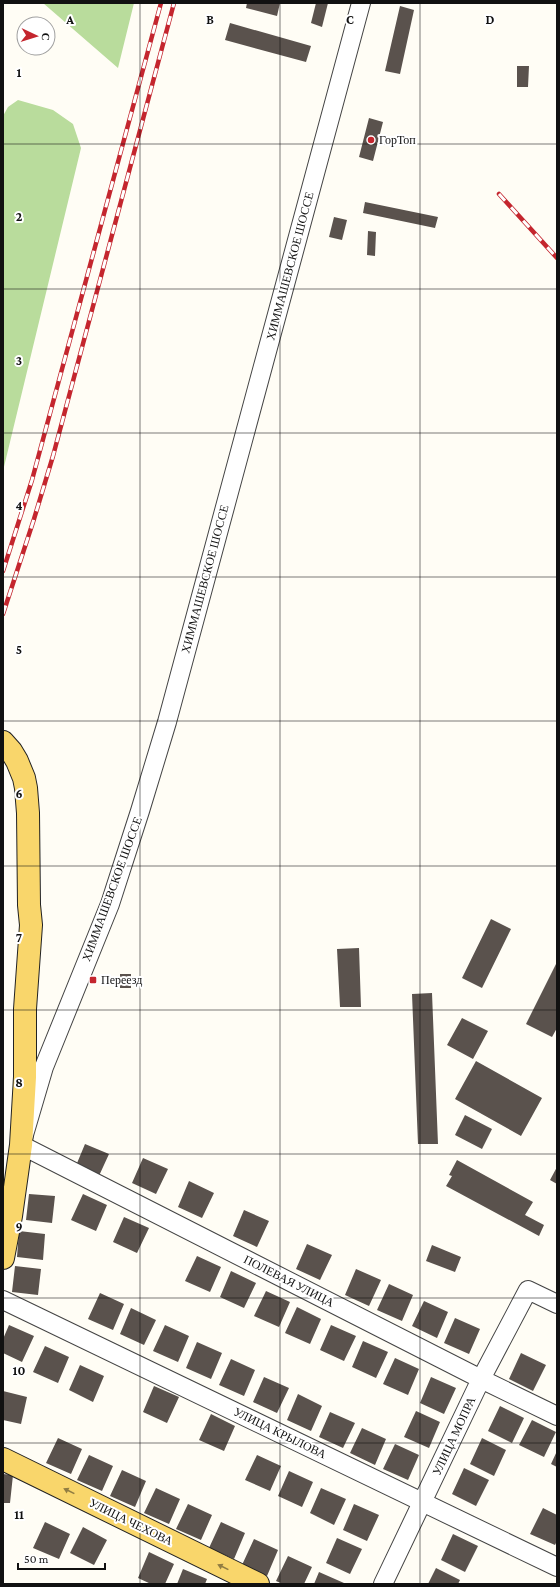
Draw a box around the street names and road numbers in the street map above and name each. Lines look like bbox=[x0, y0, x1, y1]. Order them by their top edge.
street label: ХИММАШЕВСКОЕ ШОССЕ bbox=[263, 190, 317, 342]
street label: ХИММАШЕВСКОЕ ШОССЕ bbox=[178, 503, 232, 655]
street label: ХИММАШЕВСКОЕ ШОССЕ bbox=[79, 815, 145, 963]
street label: ПОЛЕВАЯ УЛИЦА bbox=[241, 1252, 337, 1310]
street label: УЛИЦА МОПРА bbox=[430, 1394, 479, 1478]
street label: УЛИЦА КРЫЛОВА bbox=[231, 1404, 329, 1462]
street label: УЛИЦА ЧЕХОВА bbox=[87, 1496, 175, 1548]

